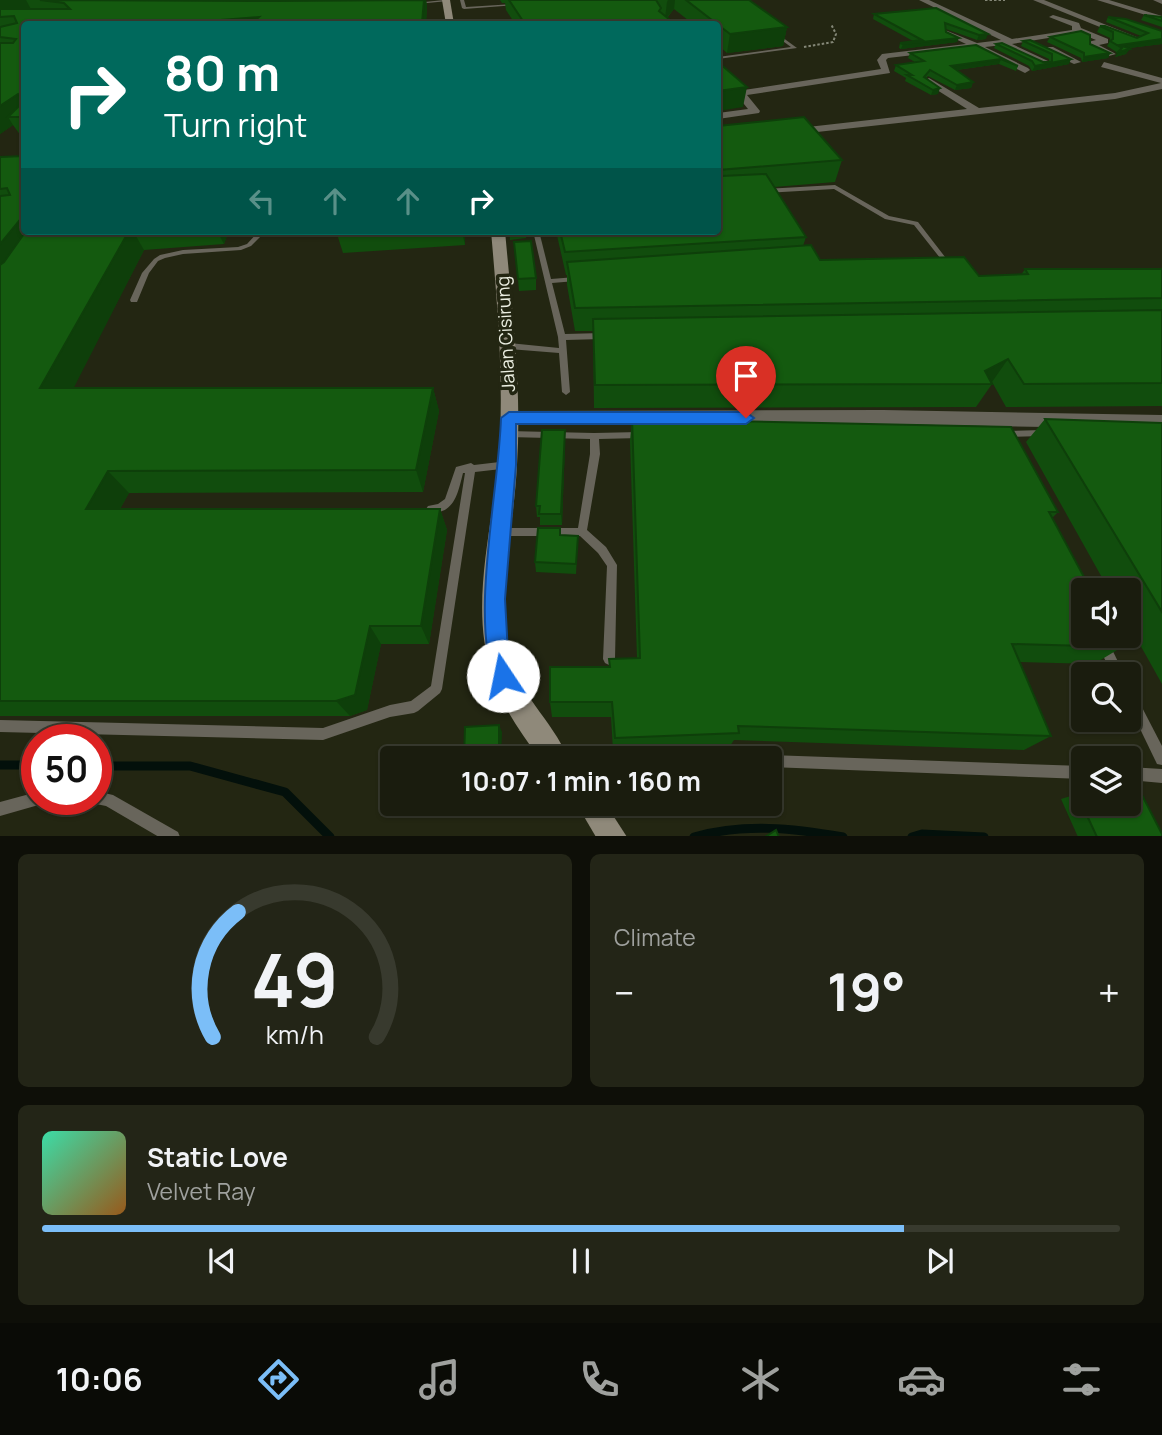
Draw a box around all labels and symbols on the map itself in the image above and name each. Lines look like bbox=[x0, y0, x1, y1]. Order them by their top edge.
street label: Jalan Cisirung bbox=[490, 275, 520, 393]
pin bbox=[716, 346, 776, 418]
position arrow bbox=[466, 639, 540, 713]
speed limit sign: 50 bbox=[21, 724, 112, 815]

